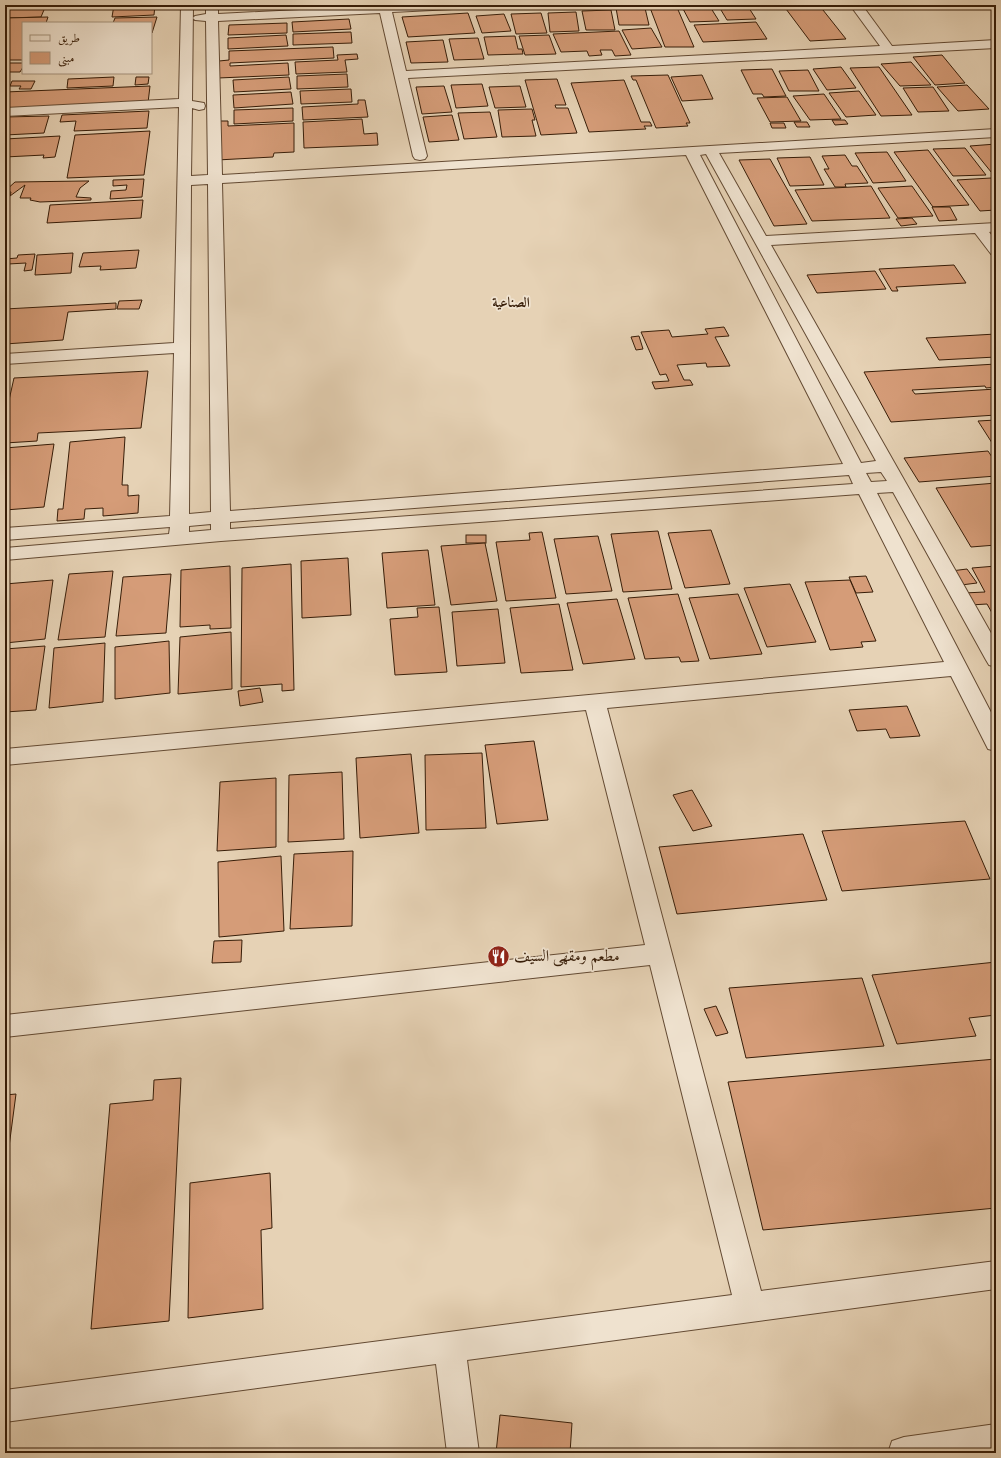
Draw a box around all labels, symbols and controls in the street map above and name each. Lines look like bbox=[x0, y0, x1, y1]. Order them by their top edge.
legend bbox=[22, 22, 152, 74]
text: طريق bbox=[58, 30, 80, 48]
text: مبنى bbox=[58, 50, 74, 68]
district label: الصناعية bbox=[492, 294, 530, 314]
restaurant icon: مطعم ومقهى السيف bbox=[486, 944, 512, 970]
place label: مطعم ومقهى السيف bbox=[514, 946, 620, 971]

